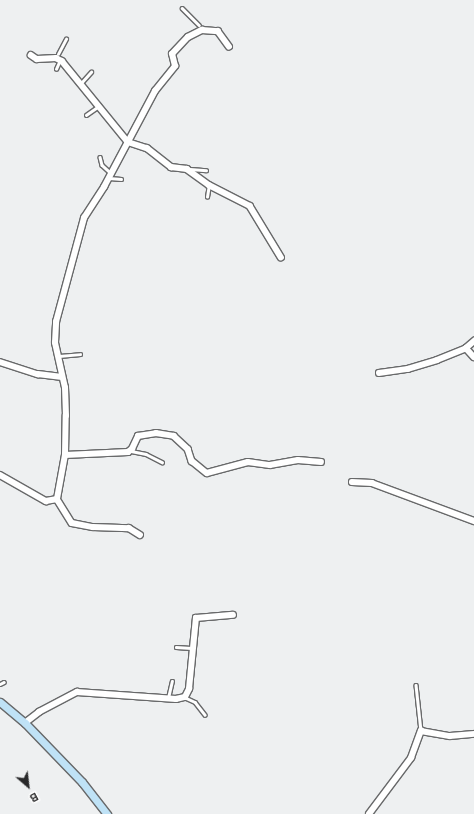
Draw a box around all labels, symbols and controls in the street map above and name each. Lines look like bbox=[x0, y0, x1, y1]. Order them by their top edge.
north arrow bbox=[8, 766, 48, 806]
text: B bbox=[28, 790, 40, 805]

